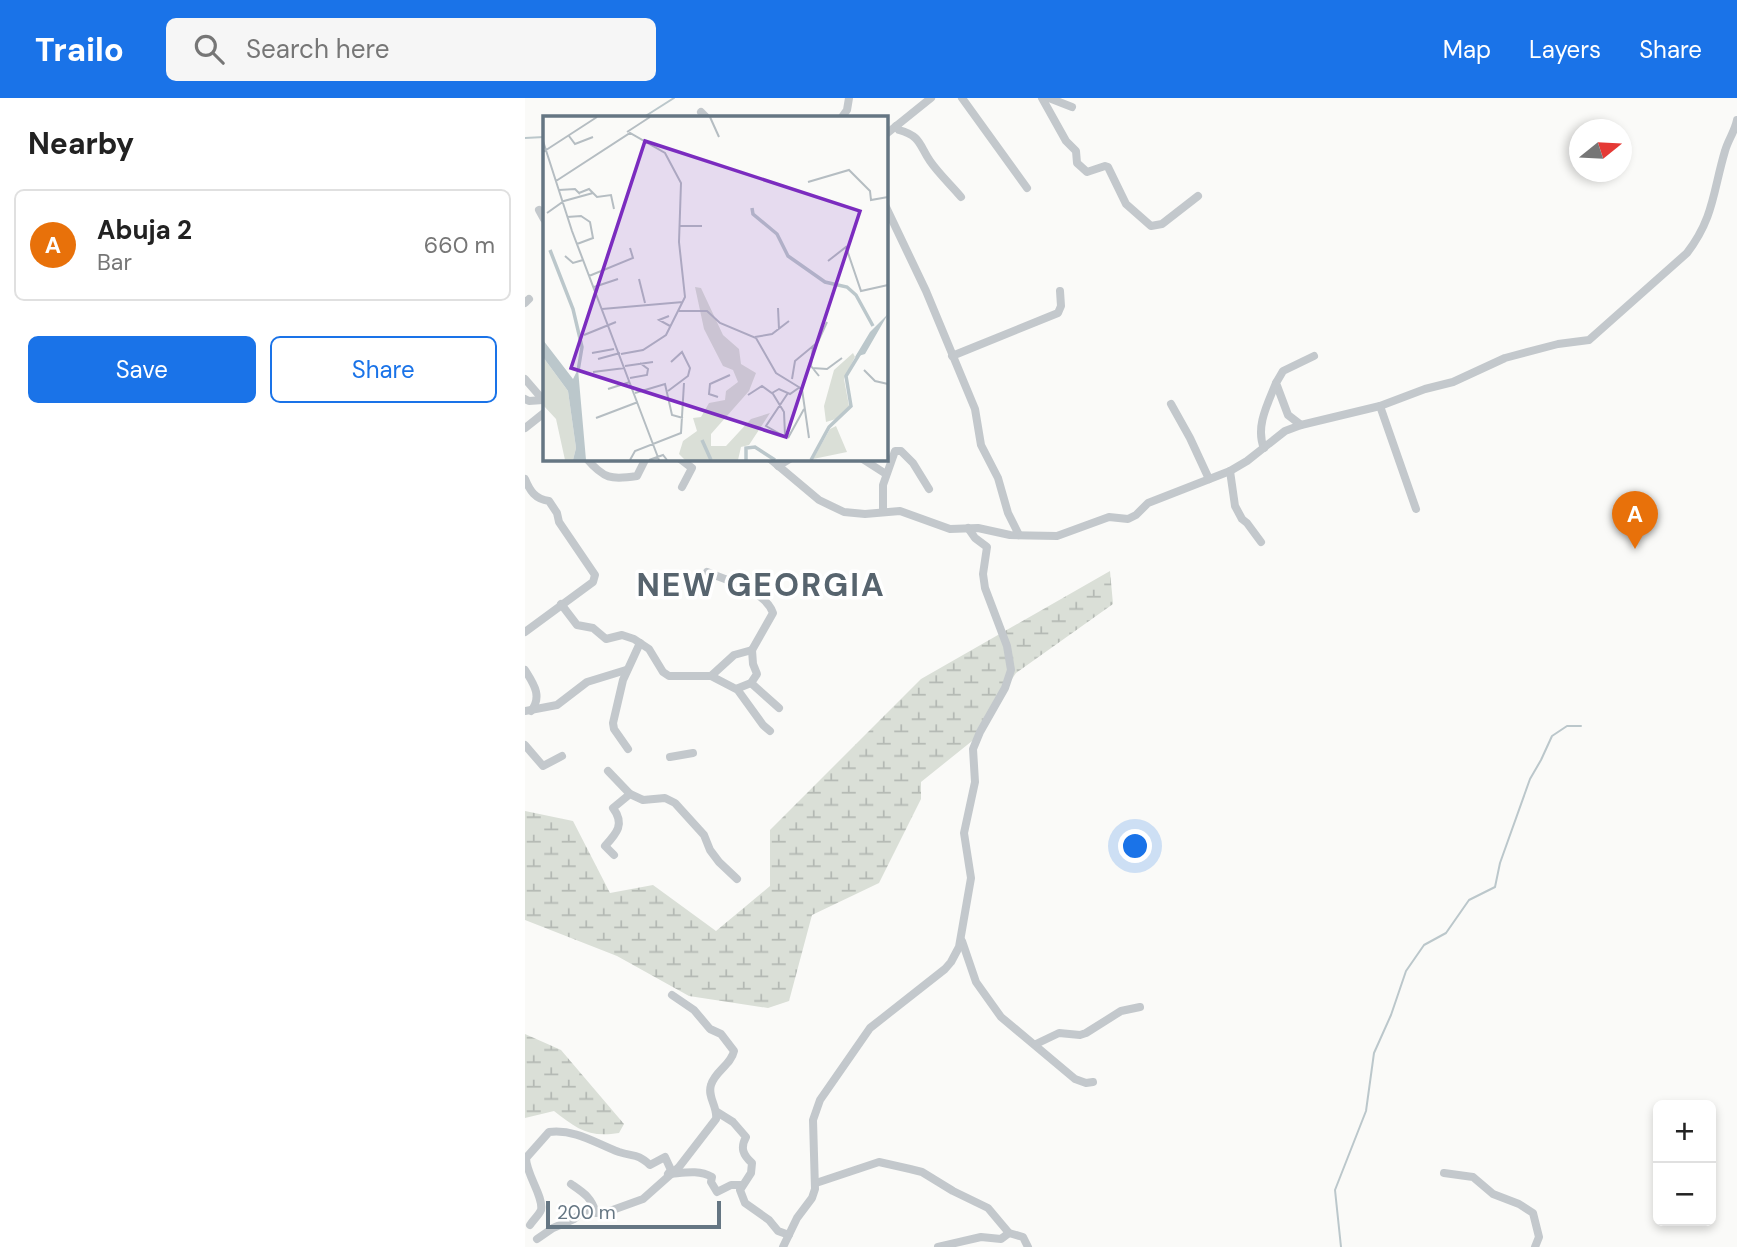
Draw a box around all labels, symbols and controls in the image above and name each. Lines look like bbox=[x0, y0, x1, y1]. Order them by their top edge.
search box bbox=[166, 18, 656, 81]
text: Trailo bbox=[35, 28, 124, 71]
icon: search bbox=[190, 30, 228, 68]
text: Search here bbox=[246, 32, 389, 66]
text: Map bbox=[1443, 34, 1491, 65]
text: Layers bbox=[1529, 34, 1601, 65]
text: Share bbox=[1639, 34, 1702, 65]
inset map bbox=[543, 116, 887, 460]
north arrow bbox=[1569, 119, 1632, 182]
text: Nearby bbox=[28, 124, 134, 163]
text: Abuja 2 bbox=[97, 213, 192, 247]
text: A bbox=[45, 230, 61, 260]
text: 660 m bbox=[424, 230, 495, 260]
text: Bar bbox=[97, 247, 132, 277]
button: Save bbox=[28, 336, 256, 403]
button: Share bbox=[270, 336, 497, 403]
pin: A bbox=[1612, 491, 1658, 549]
district label: NEW GEORGIA bbox=[636, 564, 886, 606]
your location bbox=[1118, 829, 1152, 863]
map controls bbox=[1653, 1100, 1716, 1226]
button: + bbox=[1653, 1100, 1716, 1163]
button: − bbox=[1653, 1163, 1716, 1226]
scale bar bbox=[546, 1198, 721, 1230]
text: 200 m bbox=[557, 1200, 616, 1225]

